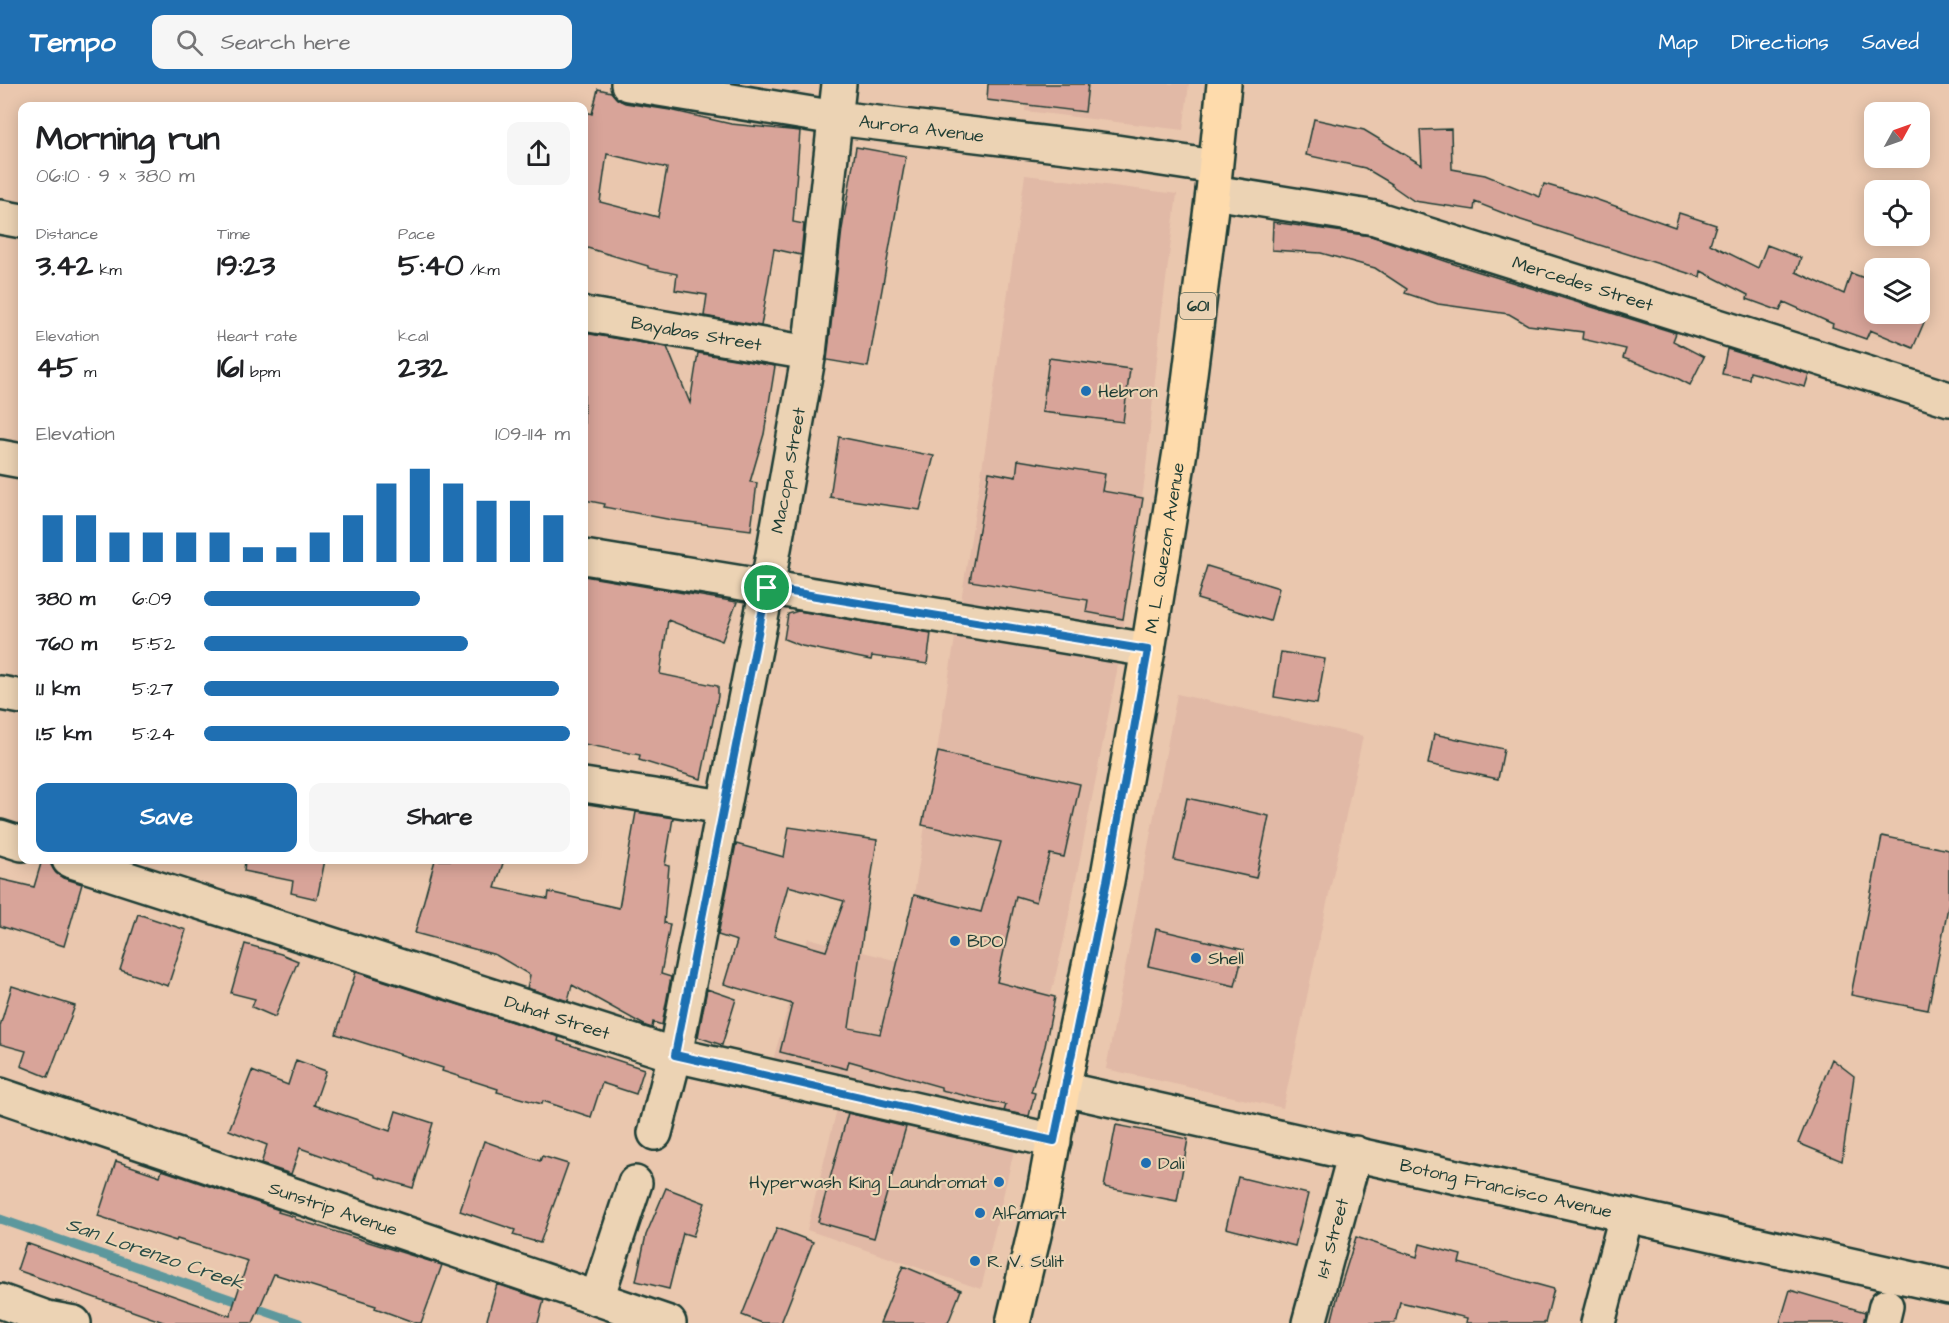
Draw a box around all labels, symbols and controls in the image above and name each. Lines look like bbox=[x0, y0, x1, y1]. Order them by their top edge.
search box bbox=[152, 15, 572, 69]
text: Tempo bbox=[30, 23, 116, 62]
icon: search bbox=[173, 26, 206, 59]
text: Search here bbox=[221, 27, 351, 58]
text: Map bbox=[1658, 28, 1698, 57]
text: Directions bbox=[1731, 28, 1829, 57]
text: Saved bbox=[1862, 28, 1919, 57]
north arrow bbox=[1864, 102, 1930, 168]
map controls bbox=[1864, 102, 1930, 324]
street label: Aurora Avenue bbox=[858, 108, 986, 148]
text: Morning run bbox=[36, 116, 220, 162]
button: share bbox=[507, 122, 570, 185]
text: 06:10 · 9 × 380 m bbox=[36, 162, 195, 190]
button: locate bbox=[1864, 180, 1930, 246]
text: Distance bbox=[36, 223, 98, 245]
text: Time bbox=[217, 223, 251, 245]
text: Pace bbox=[398, 223, 435, 245]
text: 3.42 bbox=[36, 245, 93, 287]
text: 19:23 bbox=[217, 245, 275, 287]
text: 5:40 bbox=[398, 245, 464, 287]
street label: Mercedes Street bbox=[1509, 250, 1657, 318]
button: layers bbox=[1864, 258, 1930, 324]
text: km bbox=[93, 259, 122, 281]
text: /km bbox=[464, 259, 500, 281]
road number: 601 bbox=[1180, 293, 1216, 319]
street label: Bayabas Street bbox=[629, 310, 764, 357]
text: Elevation bbox=[36, 325, 99, 347]
text: Heart rate bbox=[217, 325, 297, 347]
text: kcal bbox=[398, 325, 429, 347]
text: 45 bbox=[36, 347, 78, 389]
text: 161 bbox=[217, 347, 243, 389]
text: 232 bbox=[398, 347, 448, 389]
text: m bbox=[78, 361, 97, 383]
text: bpm bbox=[243, 361, 280, 383]
place label: Hebron bbox=[1098, 379, 1158, 404]
marker: Hebron bbox=[1079, 384, 1093, 398]
street label: Macopa Street bbox=[764, 405, 812, 535]
text: Elevation bbox=[36, 420, 115, 448]
text: 109–114 m bbox=[495, 420, 570, 448]
street label: M. L. Quezon Avenue bbox=[1138, 461, 1191, 635]
pin bbox=[741, 562, 792, 613]
icon: arrive bbox=[750, 571, 783, 604]
text: 380 m bbox=[36, 585, 95, 613]
text: 6:09 bbox=[132, 585, 172, 613]
text: 760 m bbox=[36, 630, 97, 658]
text: 5:52 bbox=[132, 630, 175, 658]
text: 1.1 km bbox=[36, 675, 80, 703]
text: 5:27 bbox=[132, 675, 173, 703]
text: 1.5 km bbox=[36, 720, 91, 748]
text: 5:24 bbox=[132, 720, 175, 748]
button: Save bbox=[36, 783, 297, 852]
button: Share bbox=[309, 783, 570, 852]
place label: BDO bbox=[967, 929, 1004, 954]
marker: BDO bbox=[948, 934, 962, 948]
place label: Shell bbox=[1208, 946, 1244, 971]
marker: Shell bbox=[1189, 951, 1203, 965]
street label: Duhat Street bbox=[502, 989, 614, 1046]
place label: Dali bbox=[1158, 1151, 1185, 1176]
street label: Botong Francisco Avenue bbox=[1398, 1152, 1615, 1224]
marker: Dali bbox=[1139, 1156, 1153, 1170]
place label: Hyperwash King Laundromat bbox=[749, 1170, 988, 1196]
street label: Sunstrip Avenue bbox=[266, 1175, 401, 1242]
marker: Hyperwash King Laundromat bbox=[992, 1175, 1006, 1189]
street label: 1st Street bbox=[1309, 1195, 1355, 1281]
place label: Alfamart bbox=[992, 1201, 1067, 1226]
marker: Alfamart bbox=[973, 1206, 987, 1220]
water label: San Lorenzo Creek bbox=[62, 1210, 248, 1298]
place label: R. V. Sulit bbox=[987, 1249, 1065, 1274]
marker: R. V. Sulit bbox=[968, 1254, 982, 1268]

